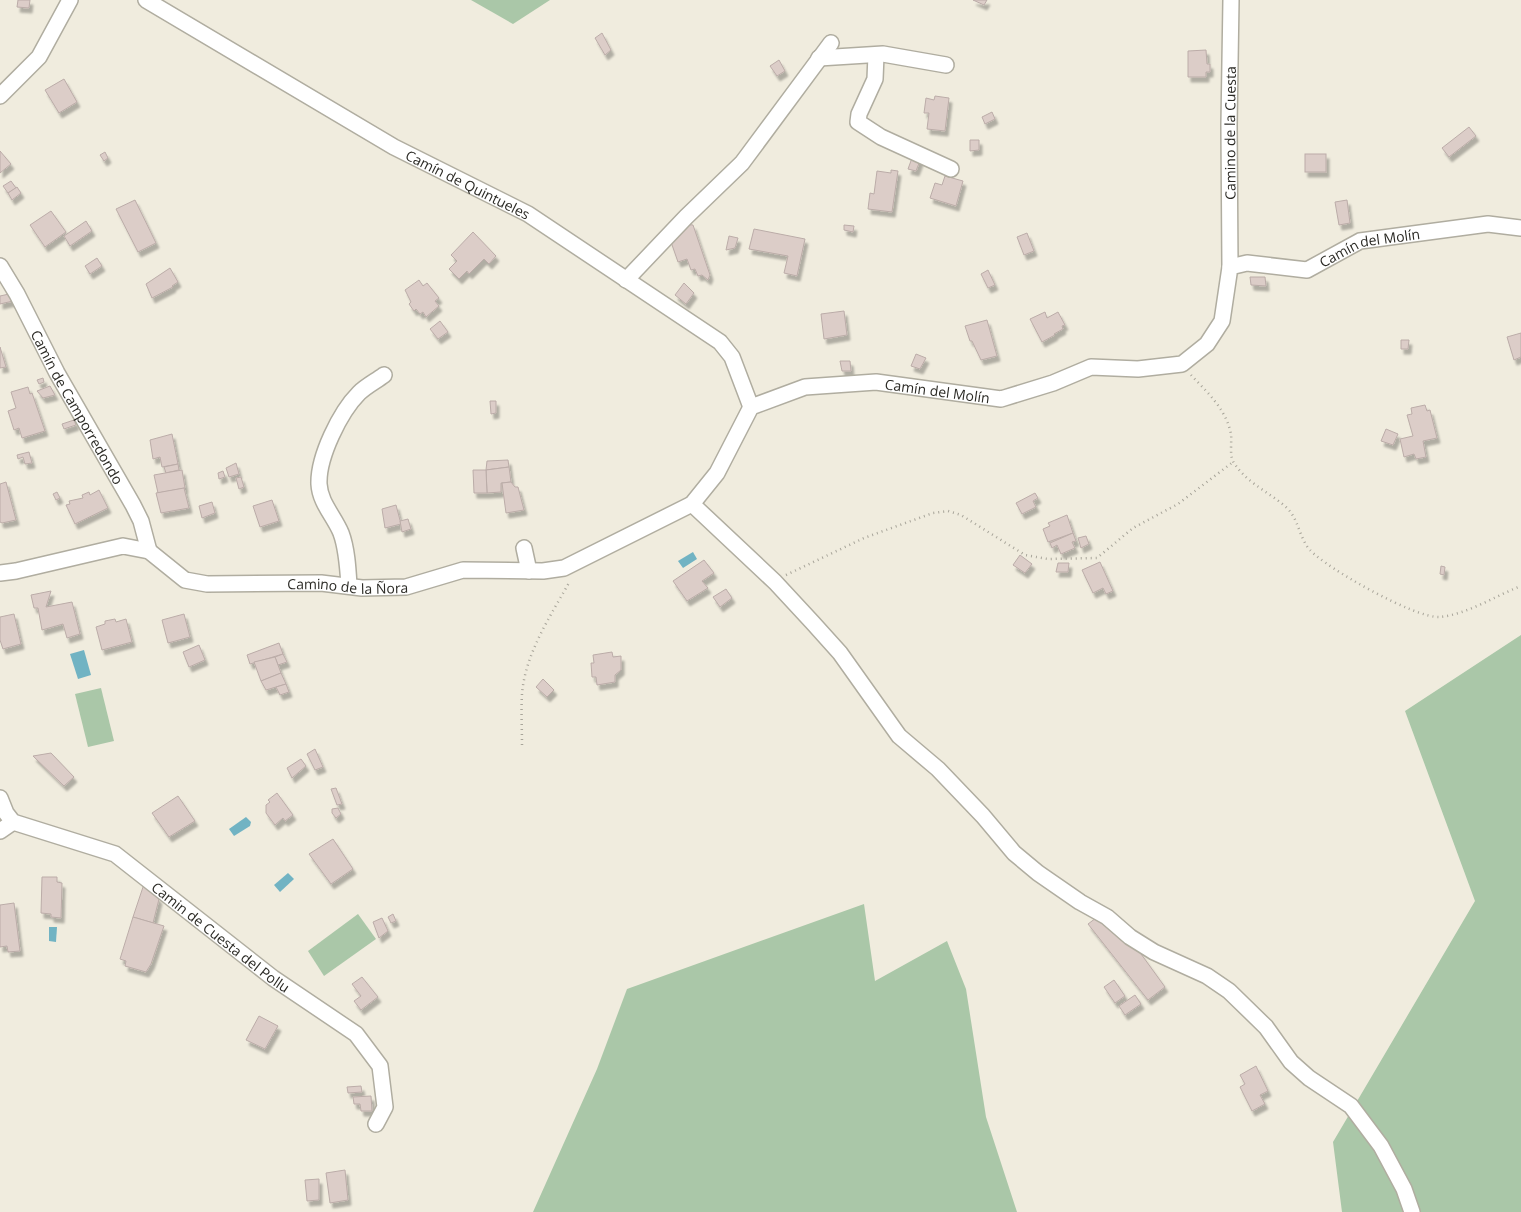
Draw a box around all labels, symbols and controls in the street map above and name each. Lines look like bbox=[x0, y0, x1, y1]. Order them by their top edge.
street label: Camino de la Cuesta bbox=[1219, 66, 1239, 200]
street label: Camín de Quintueles bbox=[403, 145, 534, 223]
street label: Camín del Molín bbox=[1316, 224, 1421, 271]
street label: Camín de Camporredondo bbox=[27, 327, 128, 488]
street label: Camín del Molín bbox=[884, 374, 991, 407]
street label: Camino de la Ñora bbox=[287, 573, 408, 598]
street label: Camin de Cuesta del Pollu bbox=[148, 877, 294, 996]

